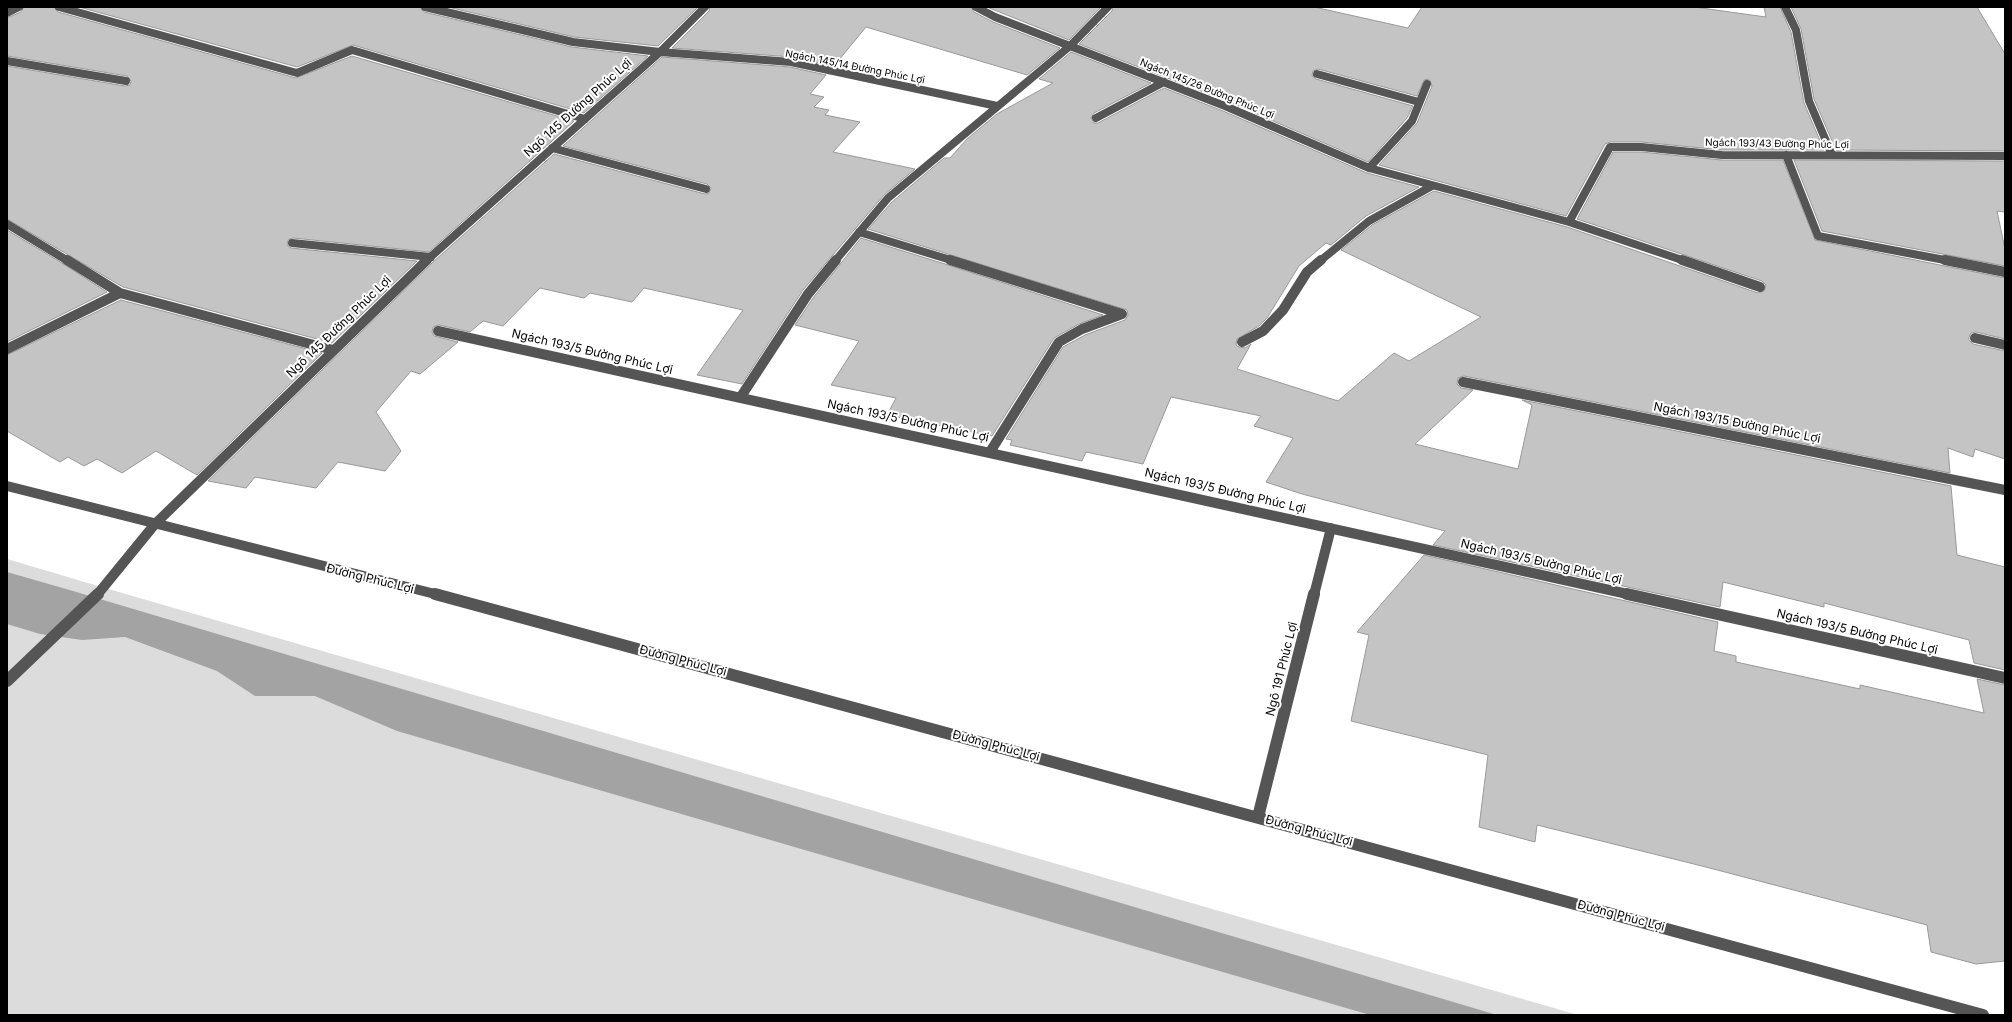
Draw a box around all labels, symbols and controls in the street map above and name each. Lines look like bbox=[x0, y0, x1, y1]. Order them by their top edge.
street label: Ngách 145/14 Đường Phúc Lợi bbox=[784, 48, 926, 86]
street label: Ngõ 145 Đường Phúc Lợi bbox=[521, 56, 635, 160]
street label: Ngách 145/26 Đường Phúc Lợi bbox=[1138, 57, 1276, 121]
street label: Ngách 193/43 Đường Phúc Lợi bbox=[1705, 137, 1849, 151]
street label: Ngõ 145 Đường Phúc Lợi bbox=[284, 273, 394, 381]
street label: Ngách 193/5 Đường Phúc Lợi bbox=[510, 326, 674, 378]
street label: Ngách 193/5 Đường Phúc Lợi bbox=[826, 397, 990, 445]
street label: Ngách 193/15 Đường Phúc Lợi bbox=[1652, 400, 1822, 446]
street label: Ngách 193/5 Đường Phúc Lợi bbox=[1143, 465, 1307, 517]
street label: Ngách 193/5 Đường Phúc Lợi bbox=[1459, 536, 1623, 588]
street label: Đường Phúc Lợi bbox=[325, 561, 415, 597]
street label: Ngách 193/5 Đường Phúc Lợi bbox=[1775, 606, 1939, 658]
street label: Ngõ 191 Phúc Lợi bbox=[1263, 620, 1301, 718]
street label: Đường Phúc Lợi bbox=[638, 642, 728, 680]
street label: Đường Phúc Lợi bbox=[951, 727, 1041, 765]
street label: Đường Phúc Lợi bbox=[1264, 812, 1354, 850]
street label: Đường Phúc Lợi bbox=[1576, 897, 1666, 935]

